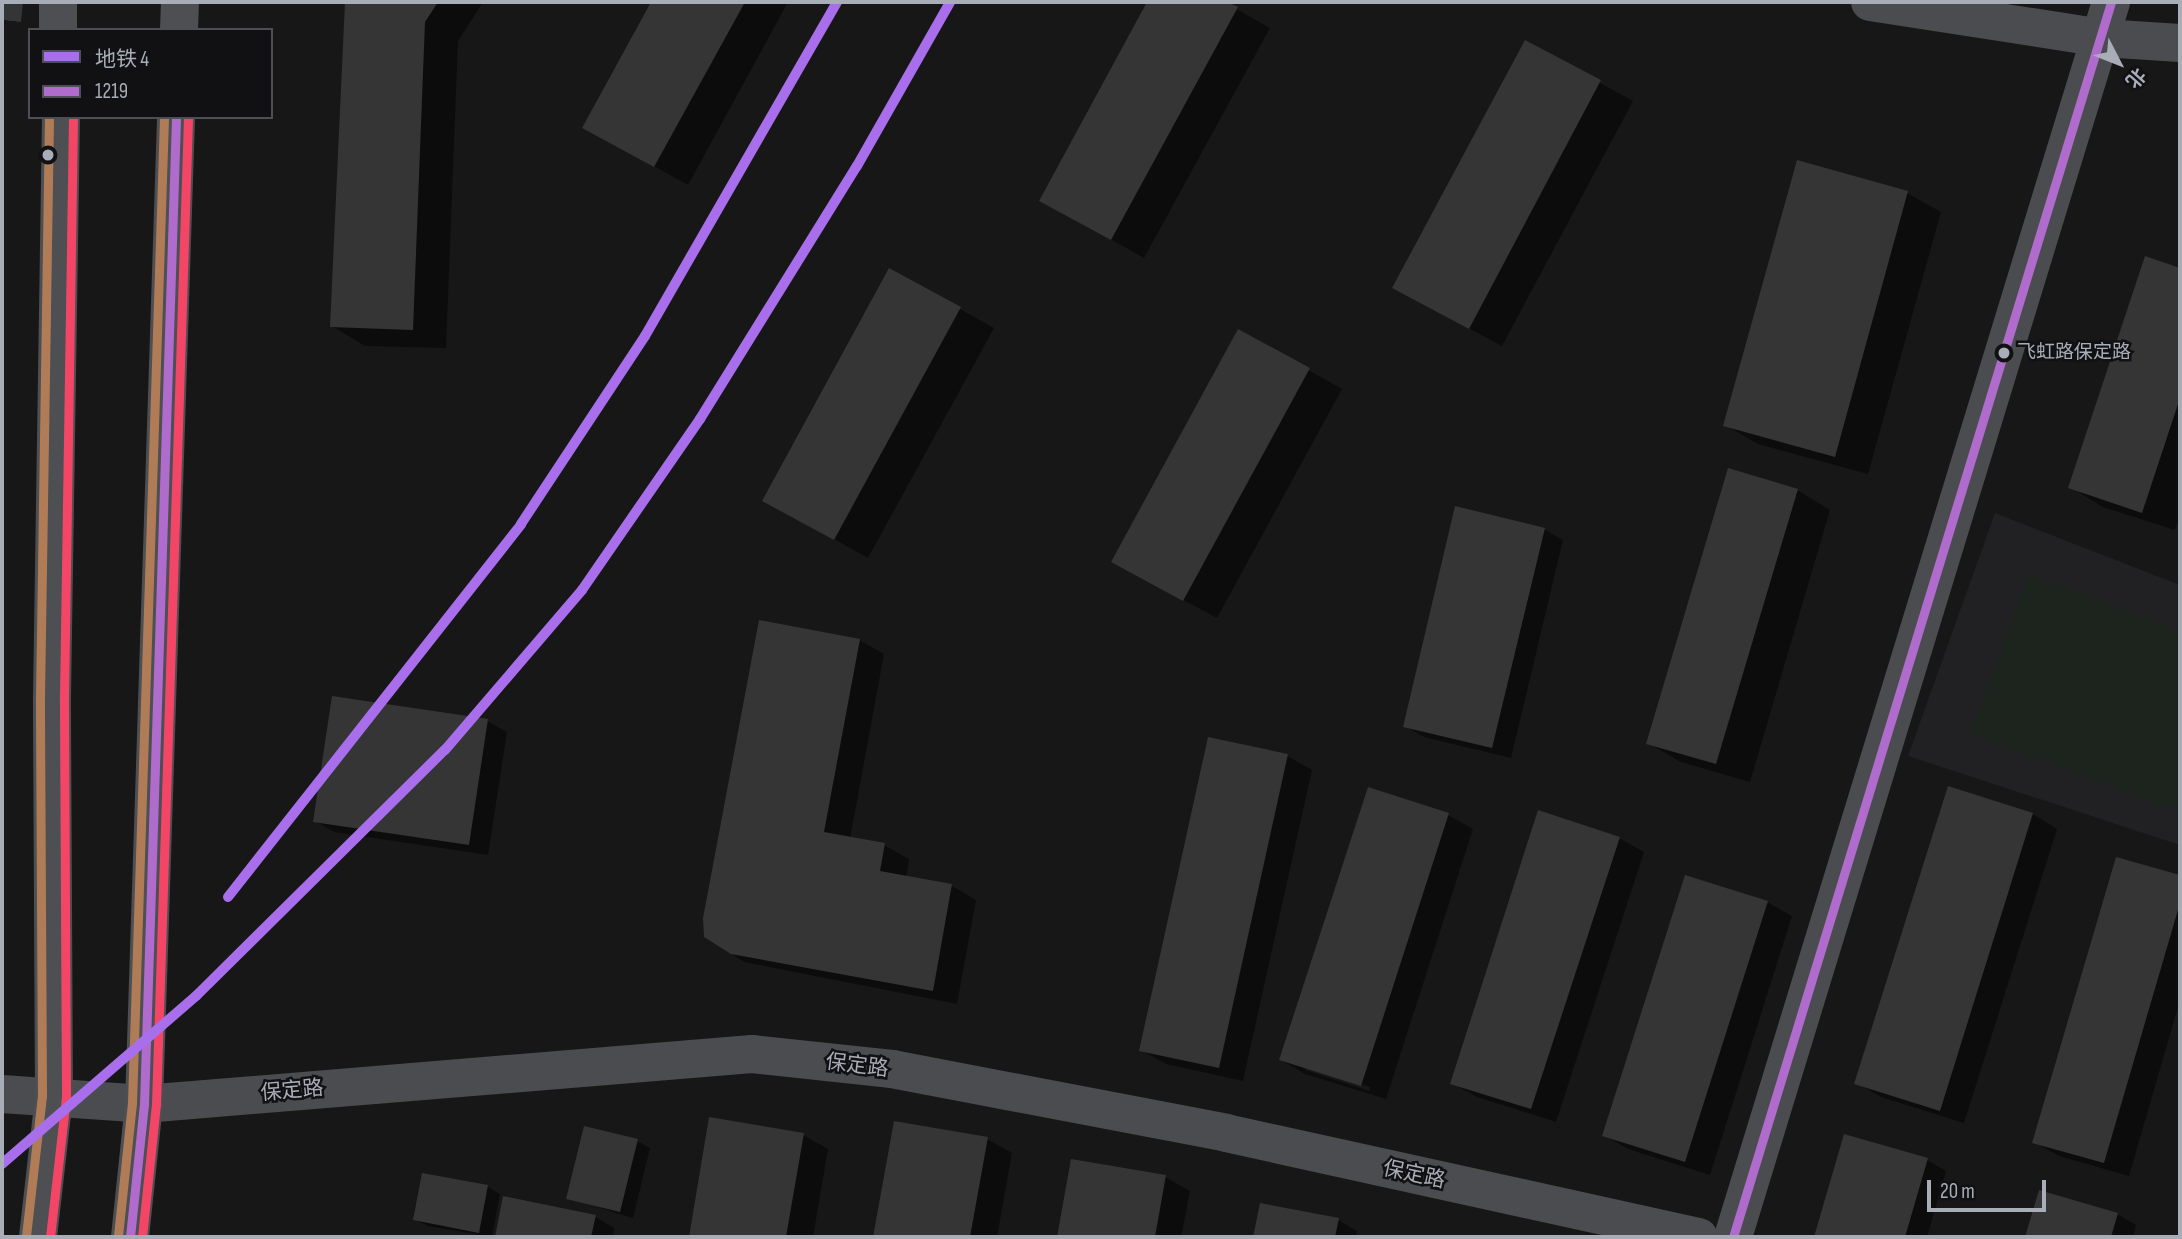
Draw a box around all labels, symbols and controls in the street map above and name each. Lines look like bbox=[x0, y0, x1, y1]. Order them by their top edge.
legend bbox=[28, 28, 273, 119]
north arrow bbox=[2084, 28, 2154, 98]
text: 地铁 4 bbox=[95, 47, 149, 72]
text: 北 bbox=[2120, 63, 2150, 92]
text: 1219 bbox=[95, 79, 128, 104]
unlabelled marker bbox=[41, 148, 55, 162]
place label: 飞虹路保定路 bbox=[2017, 342, 2131, 364]
marker: 飞虹路保定路 bbox=[1997, 346, 2011, 360]
street label: 保定路 bbox=[824, 1050, 890, 1082]
street label: 保定路 bbox=[260, 1076, 324, 1106]
street label: 保定路 bbox=[1381, 1156, 1447, 1194]
scale bar bbox=[1930, 1166, 2049, 1210]
text: 20 m bbox=[1940, 1179, 1975, 1204]

